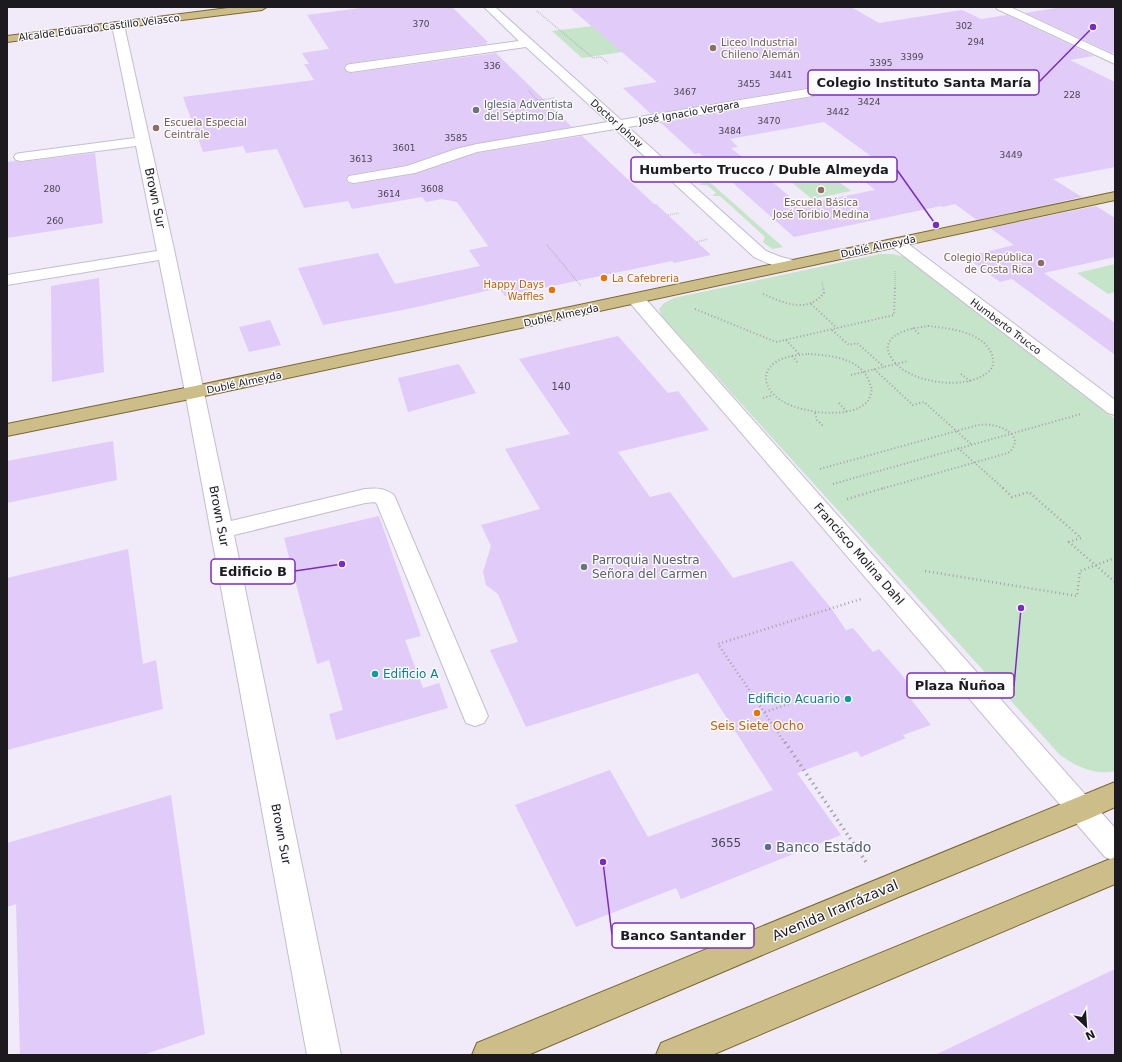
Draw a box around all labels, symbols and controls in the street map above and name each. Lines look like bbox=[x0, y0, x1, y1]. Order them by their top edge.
street label: Alcalde Eduardo Castillo Velasco bbox=[18, 12, 180, 43]
house number: 370 bbox=[412, 19, 430, 29]
house number: 302 bbox=[955, 21, 973, 31]
place label: Liceo Industrial Chileno Alemán bbox=[721, 37, 800, 60]
house number: 294 bbox=[967, 37, 985, 47]
marker: Liceo Industrial Chileno Alemán bbox=[708, 43, 718, 53]
house number: 3399 bbox=[901, 52, 924, 62]
house number: 3395 bbox=[870, 58, 892, 68]
house number: 336 bbox=[483, 61, 501, 71]
house number: 3441 bbox=[770, 70, 792, 80]
callout: Colegio Instituto Santa María bbox=[808, 70, 1039, 95]
text: Colegio Instituto Santa María bbox=[817, 75, 1031, 90]
house number: 3455 bbox=[738, 79, 760, 89]
house number: 3467 bbox=[674, 87, 696, 97]
house number: 228 bbox=[1063, 90, 1081, 100]
street label: Doctor Johow bbox=[588, 97, 645, 150]
house number: 3424 bbox=[858, 97, 881, 107]
street label: José Ignacio Vergara bbox=[637, 98, 740, 127]
place label: Iglesia Adventista del Séptimo Día bbox=[484, 99, 573, 122]
marker: Iglesia Adventista del Séptimo Día bbox=[471, 105, 481, 115]
house number: 3442 bbox=[827, 107, 849, 117]
house number: 3470 bbox=[758, 116, 781, 126]
place label: Escuela Especial Ceintrale bbox=[164, 117, 247, 140]
marker: Escuela Especial Ceintrale bbox=[151, 123, 161, 133]
house number: 3484 bbox=[719, 126, 742, 136]
house number: 3585 bbox=[445, 133, 467, 143]
house number: 3601 bbox=[393, 143, 415, 153]
house number: 3449 bbox=[1000, 150, 1023, 160]
house number: 3613 bbox=[350, 154, 372, 164]
callout: Humberto Trucco / Duble Almeyda bbox=[631, 157, 897, 182]
text: Humberto Trucco / Duble Almeyda bbox=[639, 162, 889, 177]
street label: Brown Sur bbox=[142, 166, 168, 230]
house number: 280 bbox=[43, 184, 61, 194]
house number: 3608 bbox=[421, 184, 444, 194]
marker: Escuela Básica José Toribio Medina bbox=[816, 185, 826, 195]
house number: 3614 bbox=[378, 189, 401, 199]
place label: Escuela Básica José Toribio Medina bbox=[772, 197, 869, 220]
house number: 260 bbox=[46, 216, 64, 226]
street label: Dublé Almeyda bbox=[840, 233, 917, 260]
place label: Colegio República de Costa Rica bbox=[944, 252, 1033, 275]
marker: Colegio República de Costa Rica bbox=[1036, 258, 1046, 268]
marker: La Cafebreria bbox=[599, 273, 609, 283]
place label: La Cafebreria bbox=[612, 273, 679, 284]
place label: Happy Days Waffles bbox=[484, 279, 544, 302]
marker: Happy Days Waffles bbox=[547, 285, 557, 295]
street label: Humberto Trucco bbox=[968, 296, 1043, 357]
street label: Dublé Almeyda bbox=[523, 302, 600, 329]
street label: Dublé Almeyda bbox=[206, 369, 283, 396]
house number: 140 bbox=[551, 381, 571, 392]
street label: Brown Sur bbox=[206, 484, 232, 548]
street label: Francisco Molina Dahl bbox=[811, 500, 907, 608]
place label: Parroquia Nuestra Señora del Carmen bbox=[592, 553, 707, 581]
callout: Edificio B bbox=[211, 559, 295, 584]
marker: Parroquia Nuestra Señora del Carmen bbox=[579, 562, 589, 572]
text: Edificio B bbox=[219, 564, 287, 579]
place label: Edificio A bbox=[383, 667, 439, 681]
marker: Edificio A bbox=[370, 669, 380, 679]
callout: Plaza Ñuñoa bbox=[907, 673, 1014, 698]
text: Plaza Ñuñoa bbox=[915, 678, 1005, 693]
place label: Edificio Acuario bbox=[748, 692, 840, 706]
marker: Edificio Acuario bbox=[843, 694, 853, 704]
marker: Seis Siete Ocho bbox=[752, 708, 762, 718]
place label: Seis Siete Ocho bbox=[710, 719, 804, 733]
street label: Brown Sur bbox=[268, 802, 294, 866]
house number: 3655 bbox=[711, 836, 741, 850]
place label: Banco Estado bbox=[776, 839, 871, 855]
marker: Banco Estado bbox=[763, 842, 773, 852]
street label: Avenida Irarrázaval bbox=[770, 876, 900, 944]
callout: Banco Santander bbox=[612, 923, 754, 948]
text: Banco Santander bbox=[620, 928, 746, 943]
north arrow bbox=[1066, 1006, 1106, 1046]
text: N bbox=[1083, 1027, 1097, 1042]

